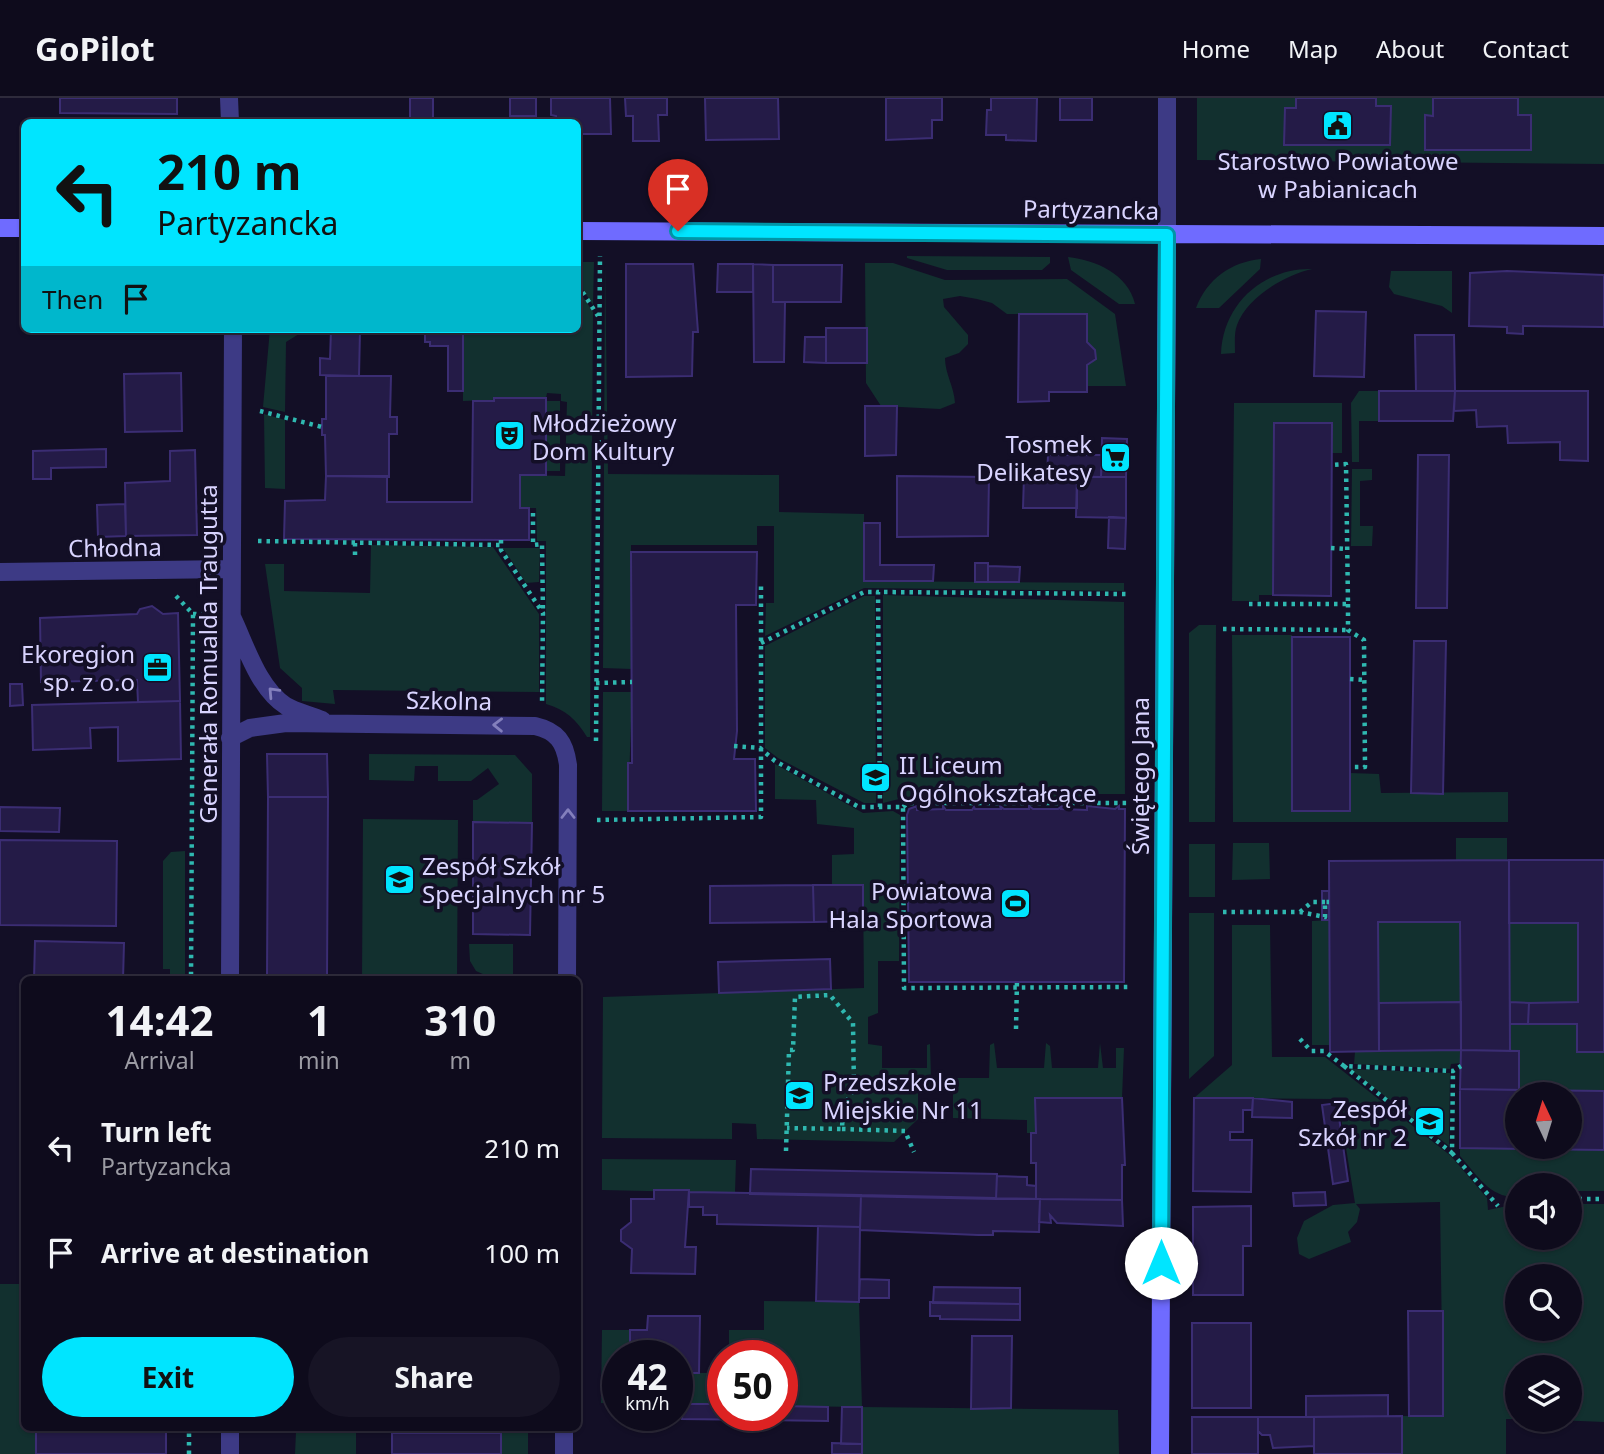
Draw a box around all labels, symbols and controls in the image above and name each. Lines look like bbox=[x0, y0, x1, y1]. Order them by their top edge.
text: GoPilot bbox=[35, 26, 155, 71]
text: Home bbox=[1182, 32, 1250, 65]
text: Map bbox=[1288, 32, 1338, 65]
text: About bbox=[1376, 32, 1444, 65]
text: Contact bbox=[1482, 32, 1569, 65]
public building icon: Starostwo Powiatowe w Pabianicach bbox=[1321, 109, 1355, 143]
text: 210 m bbox=[157, 138, 302, 204]
place label: Starostwo Powiatowe w Pabianicach bbox=[1217, 144, 1459, 205]
icon: left bbox=[42, 147, 133, 238]
pin bbox=[648, 159, 708, 231]
icon: arrive bbox=[659, 170, 697, 208]
street label: Partyzancka bbox=[1023, 191, 1159, 227]
text: Partyzancka bbox=[157, 201, 339, 244]
icon: arrive bbox=[117, 280, 155, 318]
text: Then bbox=[42, 281, 103, 317]
place label: Młodzieżowy Dom Kultury bbox=[532, 406, 677, 467]
theatre icon: Młodzieżowy Dom Kultury bbox=[492, 419, 526, 453]
place label: Tosmek Delikatesy bbox=[976, 427, 1093, 488]
supermarket icon: Tosmek Delikatesy bbox=[1098, 440, 1132, 474]
street label: Generała Romualda Traugutta bbox=[191, 484, 224, 824]
street label: Chłodna bbox=[68, 530, 162, 564]
place label: Ekoregion sp. z o.o bbox=[21, 637, 135, 698]
office icon: Ekoregion sp. z o.o bbox=[141, 650, 175, 684]
street label: Szkolna bbox=[406, 683, 492, 717]
one-way arrow bbox=[268, 687, 281, 700]
street label: Świętego Jana bbox=[1123, 697, 1156, 855]
one-way arrow bbox=[492, 717, 503, 733]
place label: II Liceum Ogólnokształcące bbox=[899, 748, 1097, 809]
school or university icon: II Liceum Ogólnokształcące bbox=[859, 761, 893, 795]
one-way arrow bbox=[560, 808, 576, 819]
place label: Zespół Szkół Specjalnych nr 5 bbox=[422, 849, 605, 910]
school or university icon: Zespół Szkół Specjalnych nr 5 bbox=[382, 862, 416, 896]
place label: Powiatowa Hala Sportowa bbox=[828, 874, 993, 935]
sports icon: Powiatowa Hala Sportowa bbox=[999, 887, 1033, 921]
text: 14:42 bbox=[106, 991, 213, 1048]
text: 1 bbox=[307, 991, 331, 1048]
text: 310 bbox=[424, 991, 496, 1048]
text: Arrival bbox=[124, 1044, 195, 1076]
text: min bbox=[298, 1044, 340, 1076]
text: m bbox=[450, 1044, 471, 1076]
place label: Przedszkole Miejskie Nr 11 bbox=[823, 1065, 983, 1126]
school or university icon: Przedszkole Miejskie Nr 11 bbox=[783, 1078, 817, 1112]
north arrow bbox=[1505, 1082, 1582, 1158]
map controls bbox=[1505, 1082, 1582, 1432]
place label: Zespół Szkół nr 2 bbox=[1298, 1092, 1408, 1153]
school or university icon: Zespół Szkół nr 2 bbox=[1413, 1105, 1447, 1139]
text: Turn left bbox=[101, 1114, 212, 1150]
icon: left bbox=[42, 1129, 80, 1167]
text: 210 m bbox=[484, 1130, 560, 1166]
text: Partyzancka bbox=[101, 1150, 232, 1182]
button: sound bbox=[1505, 1173, 1582, 1250]
position arrow bbox=[1124, 1226, 1198, 1300]
icon: arrive bbox=[42, 1234, 80, 1272]
text: Arrive at destination bbox=[101, 1235, 370, 1271]
text: 100 m bbox=[484, 1235, 560, 1271]
button: search bbox=[1505, 1264, 1582, 1341]
button: Exit bbox=[42, 1337, 294, 1417]
button: Share bbox=[308, 1337, 560, 1417]
speed limit sign: 50 bbox=[707, 1340, 798, 1431]
text: 42 bbox=[627, 1353, 668, 1400]
button: layers bbox=[1505, 1355, 1582, 1432]
text: km/h bbox=[625, 1391, 670, 1415]

